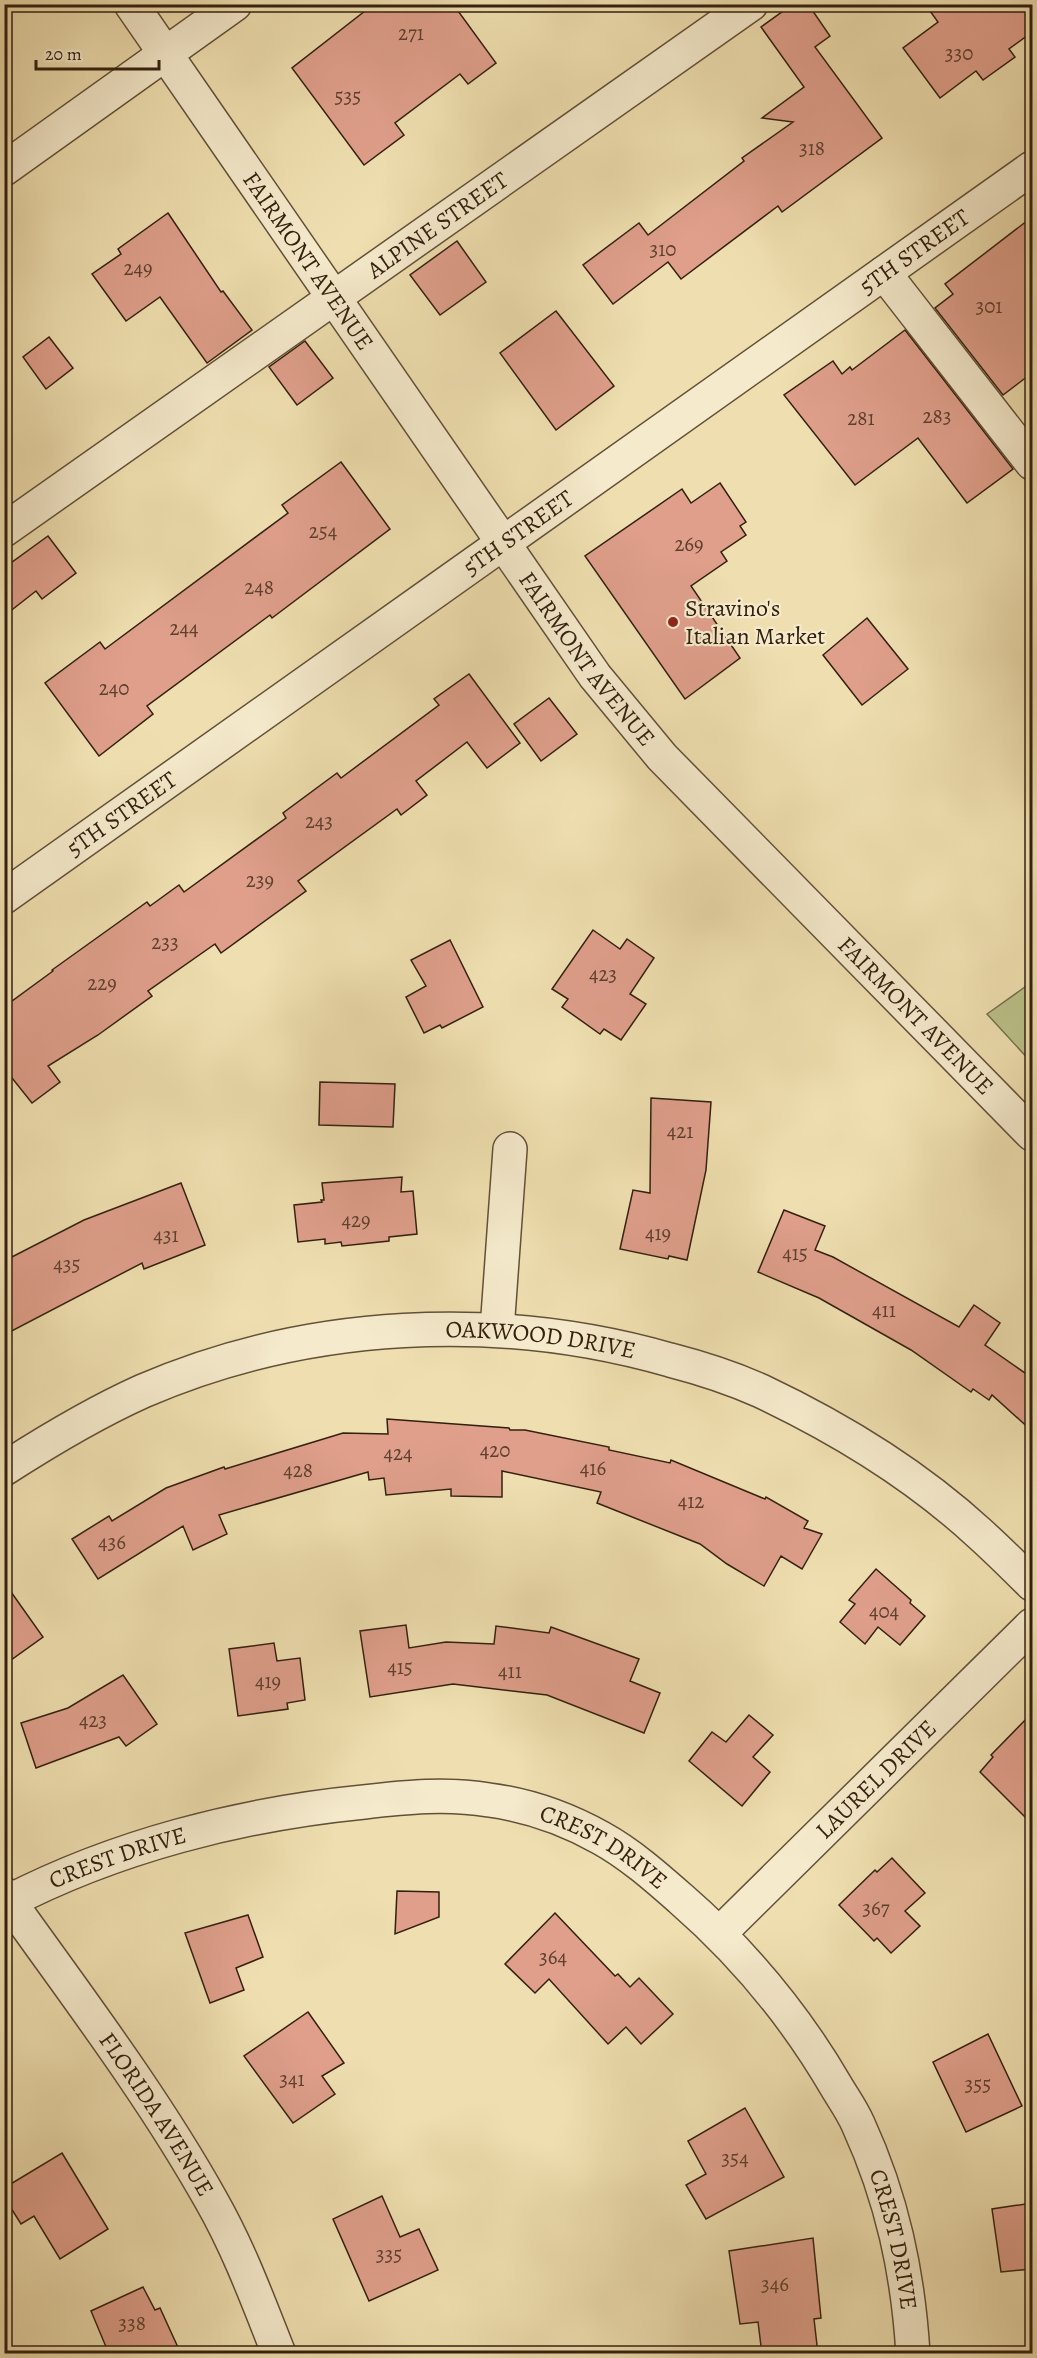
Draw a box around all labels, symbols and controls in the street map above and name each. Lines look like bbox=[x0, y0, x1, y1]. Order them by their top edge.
house number: 271 bbox=[398, 19, 424, 47]
scale bar bbox=[36, 33, 159, 71]
house number: 330 bbox=[945, 39, 973, 67]
text: 20 m bbox=[45, 42, 82, 66]
house number: 535 bbox=[335, 82, 361, 110]
house number: 318 bbox=[799, 134, 825, 162]
street label: ALPINE STREET bbox=[360, 164, 514, 286]
street label: FAIRMONT AVENUE bbox=[235, 165, 381, 356]
street label: 5TH STREET bbox=[853, 201, 976, 302]
house number: 310 bbox=[649, 235, 677, 263]
house number: 249 bbox=[123, 254, 153, 282]
house number: 301 bbox=[975, 292, 1003, 320]
house number: 283 bbox=[923, 402, 951, 430]
house number: 281 bbox=[847, 404, 875, 432]
street label: 5TH STREET bbox=[456, 482, 579, 583]
house number: 254 bbox=[309, 517, 337, 545]
house number: 269 bbox=[674, 530, 704, 558]
street label: FAIRMONT AVENUE bbox=[512, 565, 662, 753]
house number: 248 bbox=[244, 573, 274, 601]
place label: Stravino's Italian Market bbox=[685, 592, 825, 652]
house number: 244 bbox=[169, 614, 199, 642]
marker: Stravino's Italian Market bbox=[666, 615, 680, 629]
house number: 240 bbox=[99, 674, 129, 702]
street label: 5TH STREET bbox=[60, 764, 183, 864]
house number: 243 bbox=[305, 807, 333, 835]
house number: 239 bbox=[246, 866, 274, 894]
house number: 233 bbox=[151, 928, 179, 956]
street label: FAIRMONT AVENUE bbox=[831, 929, 1001, 1102]
house number: 423 bbox=[589, 960, 617, 988]
house number: 229 bbox=[87, 969, 117, 997]
house number: 421 bbox=[667, 1117, 693, 1145]
house number: 429 bbox=[341, 1206, 371, 1234]
house number: 419 bbox=[645, 1219, 671, 1247]
house number: 431 bbox=[153, 1221, 179, 1249]
house number: 415 bbox=[782, 1239, 808, 1267]
house number: 435 bbox=[53, 1250, 81, 1278]
house number: 411 bbox=[872, 1296, 896, 1324]
street label: OAKWOOD DRIVE bbox=[446, 1313, 639, 1366]
house number: 420 bbox=[480, 1436, 510, 1464]
house number: 424 bbox=[383, 1439, 413, 1467]
house number: 416 bbox=[580, 1454, 606, 1482]
house number: 428 bbox=[283, 1456, 313, 1484]
house number: 412 bbox=[678, 1487, 704, 1515]
house number: 436 bbox=[98, 1528, 126, 1556]
house number: 404 bbox=[869, 1597, 899, 1625]
house number: 415 bbox=[387, 1653, 413, 1681]
house number: 411 bbox=[498, 1657, 522, 1685]
house number: 419 bbox=[255, 1667, 281, 1695]
house number: 423 bbox=[79, 1706, 107, 1734]
street label: LAUREL DRIVE bbox=[808, 1712, 943, 1846]
street label: CREST DRIVE bbox=[536, 1797, 674, 1896]
street label: CREST DRIVE bbox=[44, 1819, 190, 1896]
house number: 367 bbox=[862, 1894, 890, 1922]
house number: 364 bbox=[539, 1943, 567, 1971]
street label: FLORIDA AVENUE bbox=[92, 2026, 222, 2202]
house number: 341 bbox=[279, 2065, 305, 2093]
house number: 355 bbox=[965, 2070, 991, 2098]
house number: 354 bbox=[721, 2144, 749, 2172]
street label: CREST DRIVE bbox=[862, 2165, 925, 2312]
house number: 335 bbox=[376, 2240, 402, 2268]
house number: 346 bbox=[761, 2270, 789, 2298]
house number: 338 bbox=[118, 2309, 146, 2337]

